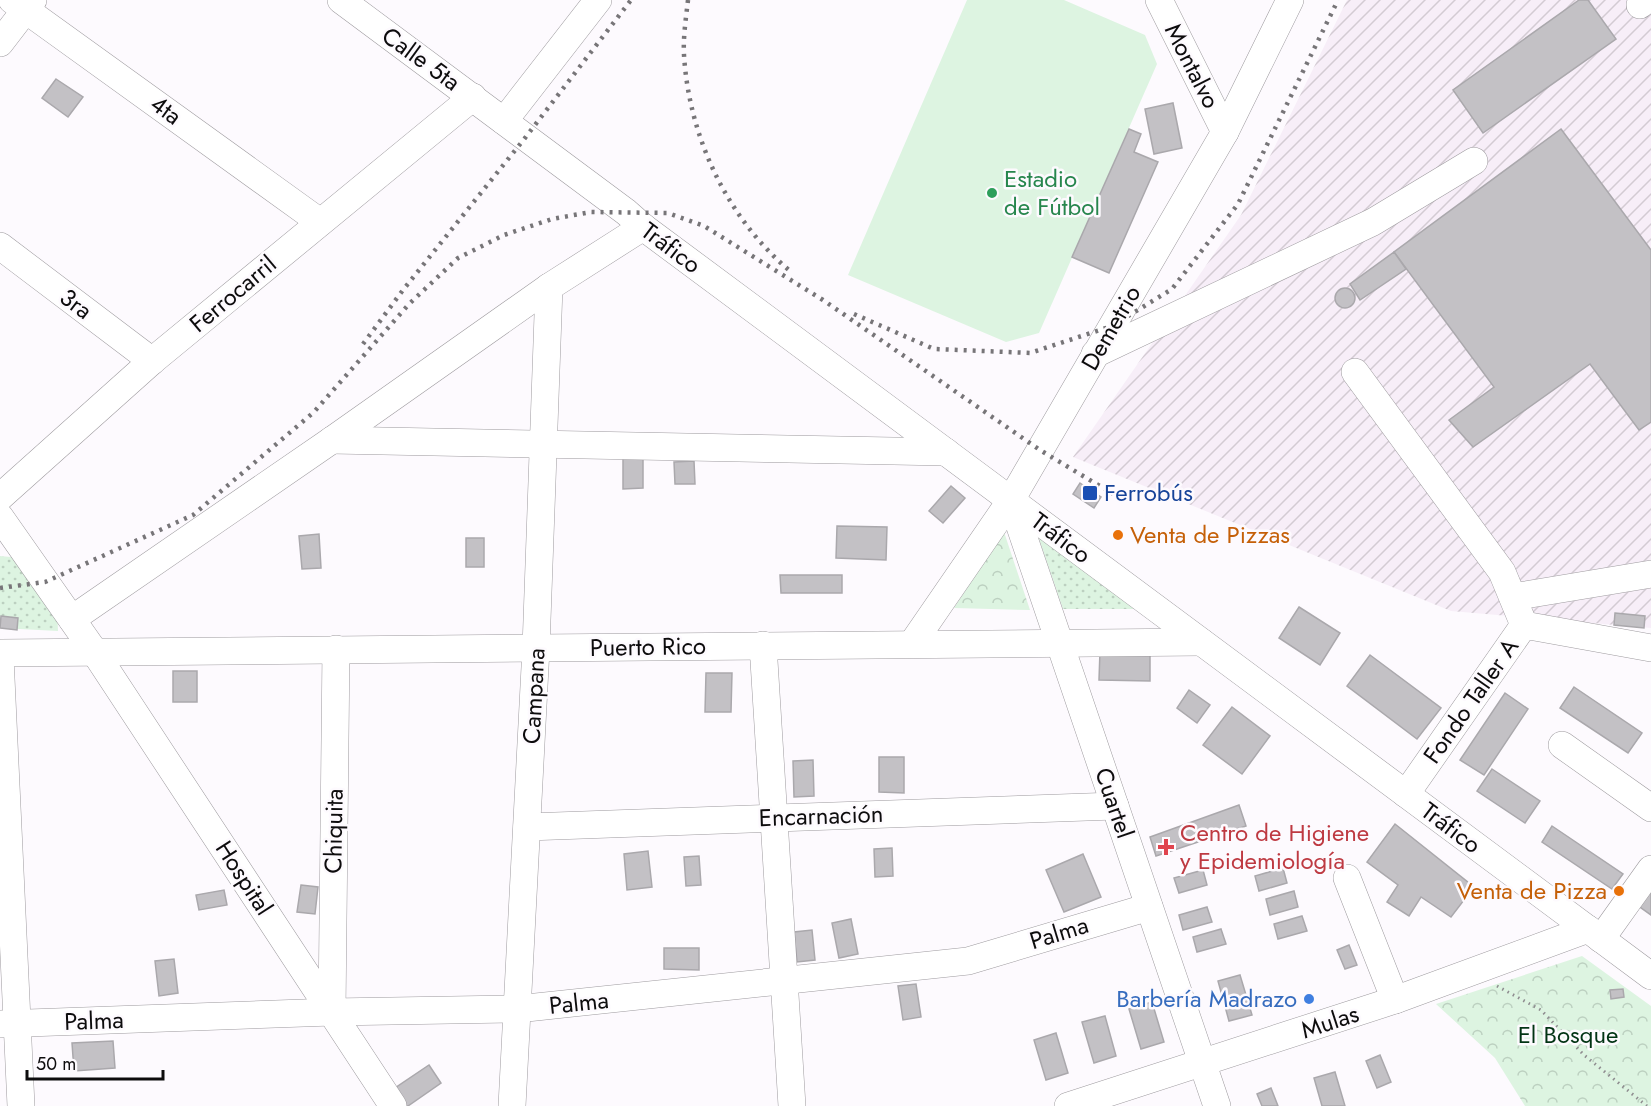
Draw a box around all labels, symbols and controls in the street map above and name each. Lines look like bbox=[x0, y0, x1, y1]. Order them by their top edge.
street label: Montalvo bbox=[1156, 17, 1229, 114]
street label: Calle 5ta bbox=[375, 18, 468, 99]
street label: 4ta bbox=[143, 86, 189, 133]
place label: Estadio de Fútbol bbox=[1004, 161, 1100, 224]
marker: Estadio de Fútbol bbox=[985, 186, 999, 200]
street label: Tráfico bbox=[634, 214, 709, 282]
street label: Ferrocarril bbox=[182, 247, 284, 340]
street label: Demetrio bbox=[1072, 279, 1149, 377]
street label: 3ra bbox=[53, 280, 100, 327]
place label: Ferrobús bbox=[1104, 475, 1193, 510]
marker: Ferrobús bbox=[1081, 484, 1099, 502]
street label: Tráfico bbox=[1024, 504, 1099, 572]
place label: Venta de Pizzas bbox=[1130, 517, 1290, 552]
marker: Venta de Pizzas bbox=[1111, 528, 1125, 542]
street label: Puerto Rico bbox=[590, 628, 706, 665]
street label: Fondo Taller A bbox=[1414, 631, 1527, 771]
street label: Campana bbox=[514, 647, 553, 745]
street label: Cuartel bbox=[1086, 763, 1143, 843]
street label: Chiquita bbox=[315, 788, 352, 874]
street label: Tráfico bbox=[1414, 794, 1489, 862]
street label: Encarnación bbox=[758, 796, 884, 835]
place label: Centro de Higiene y Epidemiología bbox=[1180, 815, 1369, 878]
street label: Hospital bbox=[207, 834, 282, 922]
marker: Centro de Higiene y Epidemiología bbox=[1157, 838, 1175, 856]
place label: Venta de Pizza bbox=[1457, 873, 1607, 908]
marker: Venta de Pizza bbox=[1612, 884, 1626, 898]
street label: Palma bbox=[1025, 907, 1093, 958]
place label: Barbería Madrazo bbox=[1116, 981, 1297, 1016]
street label: Palma bbox=[547, 982, 610, 1023]
marker: Barbería Madrazo bbox=[1302, 992, 1316, 1006]
street label: Mulas bbox=[1296, 996, 1363, 1047]
street label: Palma bbox=[64, 1002, 124, 1039]
park label: El Bosque bbox=[1518, 1017, 1618, 1052]
scale bar bbox=[27, 1043, 164, 1081]
text: 50 m bbox=[36, 1051, 76, 1077]

